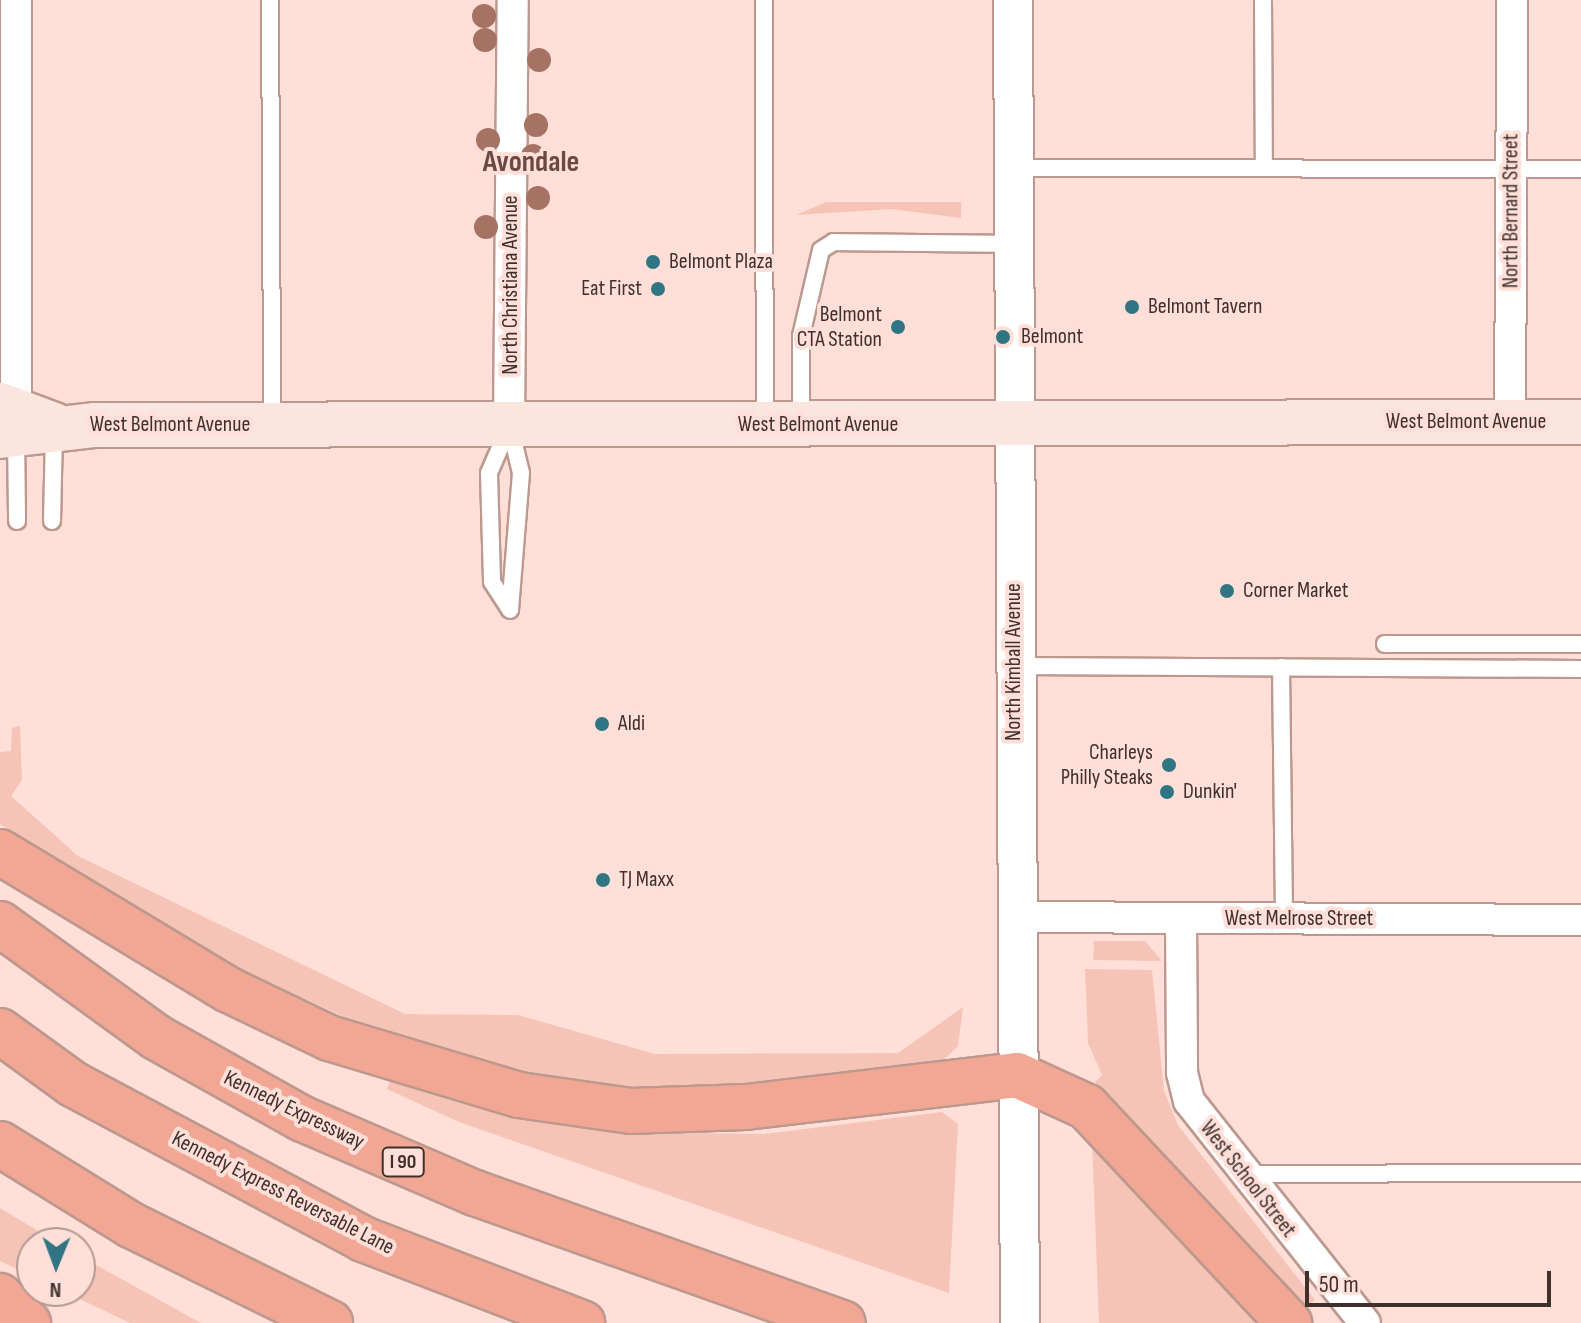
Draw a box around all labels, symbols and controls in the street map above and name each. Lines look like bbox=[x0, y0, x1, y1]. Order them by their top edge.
street label: North Bernard Street bbox=[1498, 134, 1524, 288]
district label: Avondale bbox=[483, 144, 579, 180]
street label: North Christiana Avenue bbox=[498, 195, 524, 375]
place label: Belmont Plaza bbox=[669, 249, 773, 275]
marker: Belmont Plaza bbox=[644, 253, 662, 271]
place label: Eat First bbox=[581, 276, 642, 302]
marker: Eat First bbox=[649, 280, 667, 298]
place label: Belmont Tavern bbox=[1148, 294, 1262, 320]
marker: Belmont Tavern bbox=[1123, 298, 1141, 316]
place label: Belmont CTA Station bbox=[797, 301, 882, 352]
marker: Belmont CTA Station bbox=[889, 318, 907, 336]
place label: Belmont bbox=[1021, 324, 1083, 350]
marker: Belmont bbox=[992, 326, 1014, 348]
street label: West Belmont Avenue bbox=[1386, 409, 1546, 435]
street label: West Belmont Avenue bbox=[90, 412, 250, 438]
street label: West Belmont Avenue bbox=[738, 412, 898, 438]
place label: Corner Market bbox=[1243, 578, 1348, 604]
marker: Corner Market bbox=[1218, 582, 1236, 600]
street label: North Kimball Avenue bbox=[1001, 583, 1027, 741]
place label: Aldi bbox=[618, 711, 645, 737]
marker: Aldi bbox=[593, 715, 611, 733]
place label: Charleys Philly Steaks bbox=[1061, 739, 1153, 790]
marker: Charleys Philly Steaks bbox=[1160, 756, 1178, 774]
place label: Dunkin' bbox=[1183, 779, 1237, 805]
marker: Dunkin' bbox=[1158, 783, 1176, 801]
place label: TJ Maxx bbox=[619, 867, 674, 893]
marker: TJ Maxx bbox=[594, 871, 612, 889]
street label: West Melrose Street bbox=[1225, 906, 1373, 932]
street label: Kennedy Expressway bbox=[219, 1065, 369, 1155]
street label: West School Street bbox=[1194, 1115, 1302, 1243]
street label: Kennedy Express Reversable Lane bbox=[167, 1125, 399, 1261]
road number: I 90 bbox=[381, 1146, 425, 1178]
north arrow bbox=[16, 1227, 96, 1307]
scale bar bbox=[1309, 1255, 1555, 1305]
text: 50 m bbox=[1319, 1270, 1359, 1299]
text: N bbox=[49, 1276, 62, 1303]

